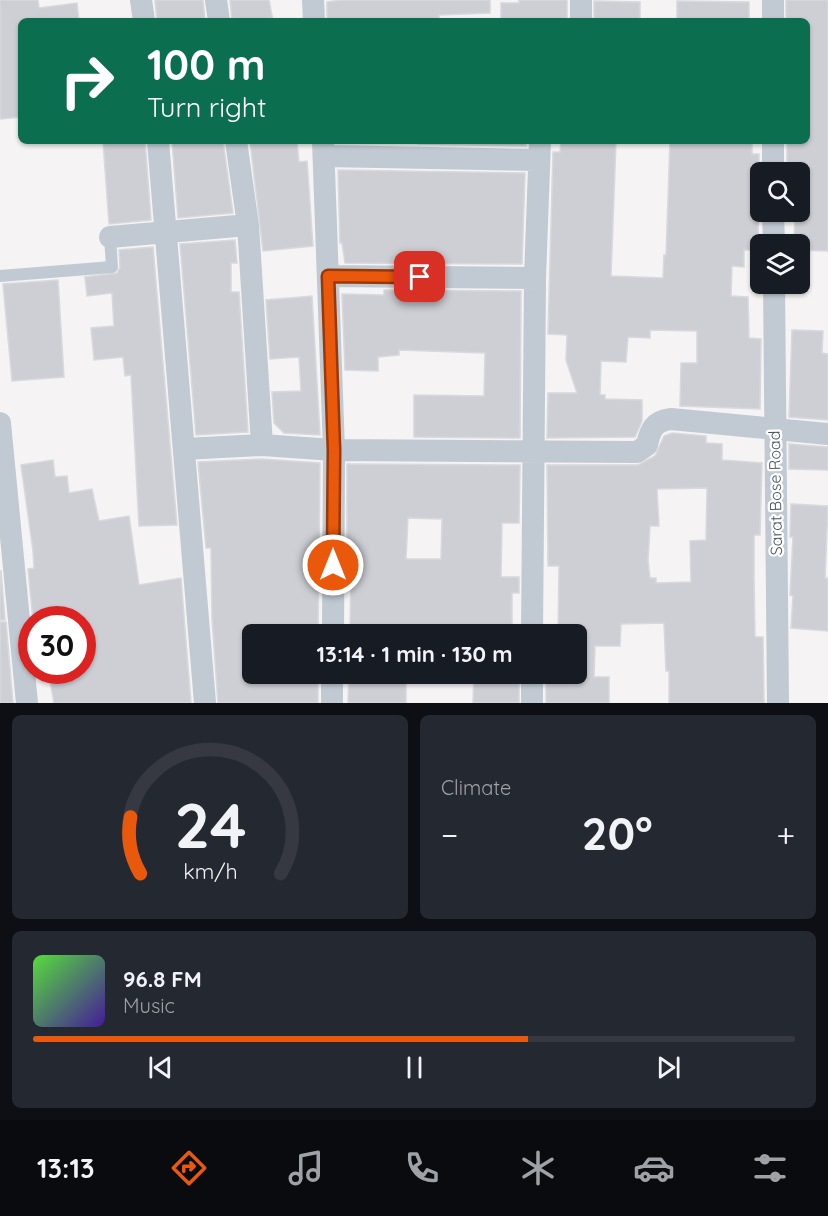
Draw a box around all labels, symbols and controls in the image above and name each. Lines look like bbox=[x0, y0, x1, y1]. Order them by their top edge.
text: 100 m bbox=[147, 38, 265, 91]
icon: right bbox=[48, 42, 126, 120]
text: Turn right bbox=[147, 90, 266, 124]
map controls bbox=[750, 162, 810, 294]
button: search bbox=[750, 162, 810, 222]
button: layers bbox=[750, 234, 810, 294]
pin bbox=[394, 251, 445, 302]
icon: arrive bbox=[403, 260, 436, 293]
street label: Sarat Bose Road bbox=[764, 430, 786, 556]
position arrow bbox=[301, 533, 365, 597]
speed limit sign: 30 bbox=[18, 606, 96, 684]
text: 13:14 · 1 min · 130 m bbox=[317, 640, 512, 668]
text: Climate bbox=[441, 775, 511, 800]
text: 24 bbox=[174, 786, 246, 864]
text: 20° bbox=[582, 805, 653, 861]
text: − bbox=[441, 814, 458, 855]
text: + bbox=[776, 814, 795, 855]
text: km/h bbox=[183, 858, 237, 884]
text: 96.8 FM bbox=[123, 965, 202, 993]
text: Music bbox=[123, 993, 175, 1018]
icon: previous bbox=[144, 1051, 177, 1084]
icon: pause bbox=[398, 1051, 431, 1084]
icon: next bbox=[652, 1051, 685, 1084]
icon: directions bbox=[168, 1147, 210, 1189]
icon: music bbox=[285, 1147, 327, 1189]
icon: phone bbox=[401, 1147, 443, 1189]
icon: climate bbox=[517, 1147, 559, 1189]
icon: car bbox=[633, 1147, 675, 1189]
icon: filters bbox=[749, 1147, 791, 1189]
text: 13:13 bbox=[37, 1151, 94, 1185]

